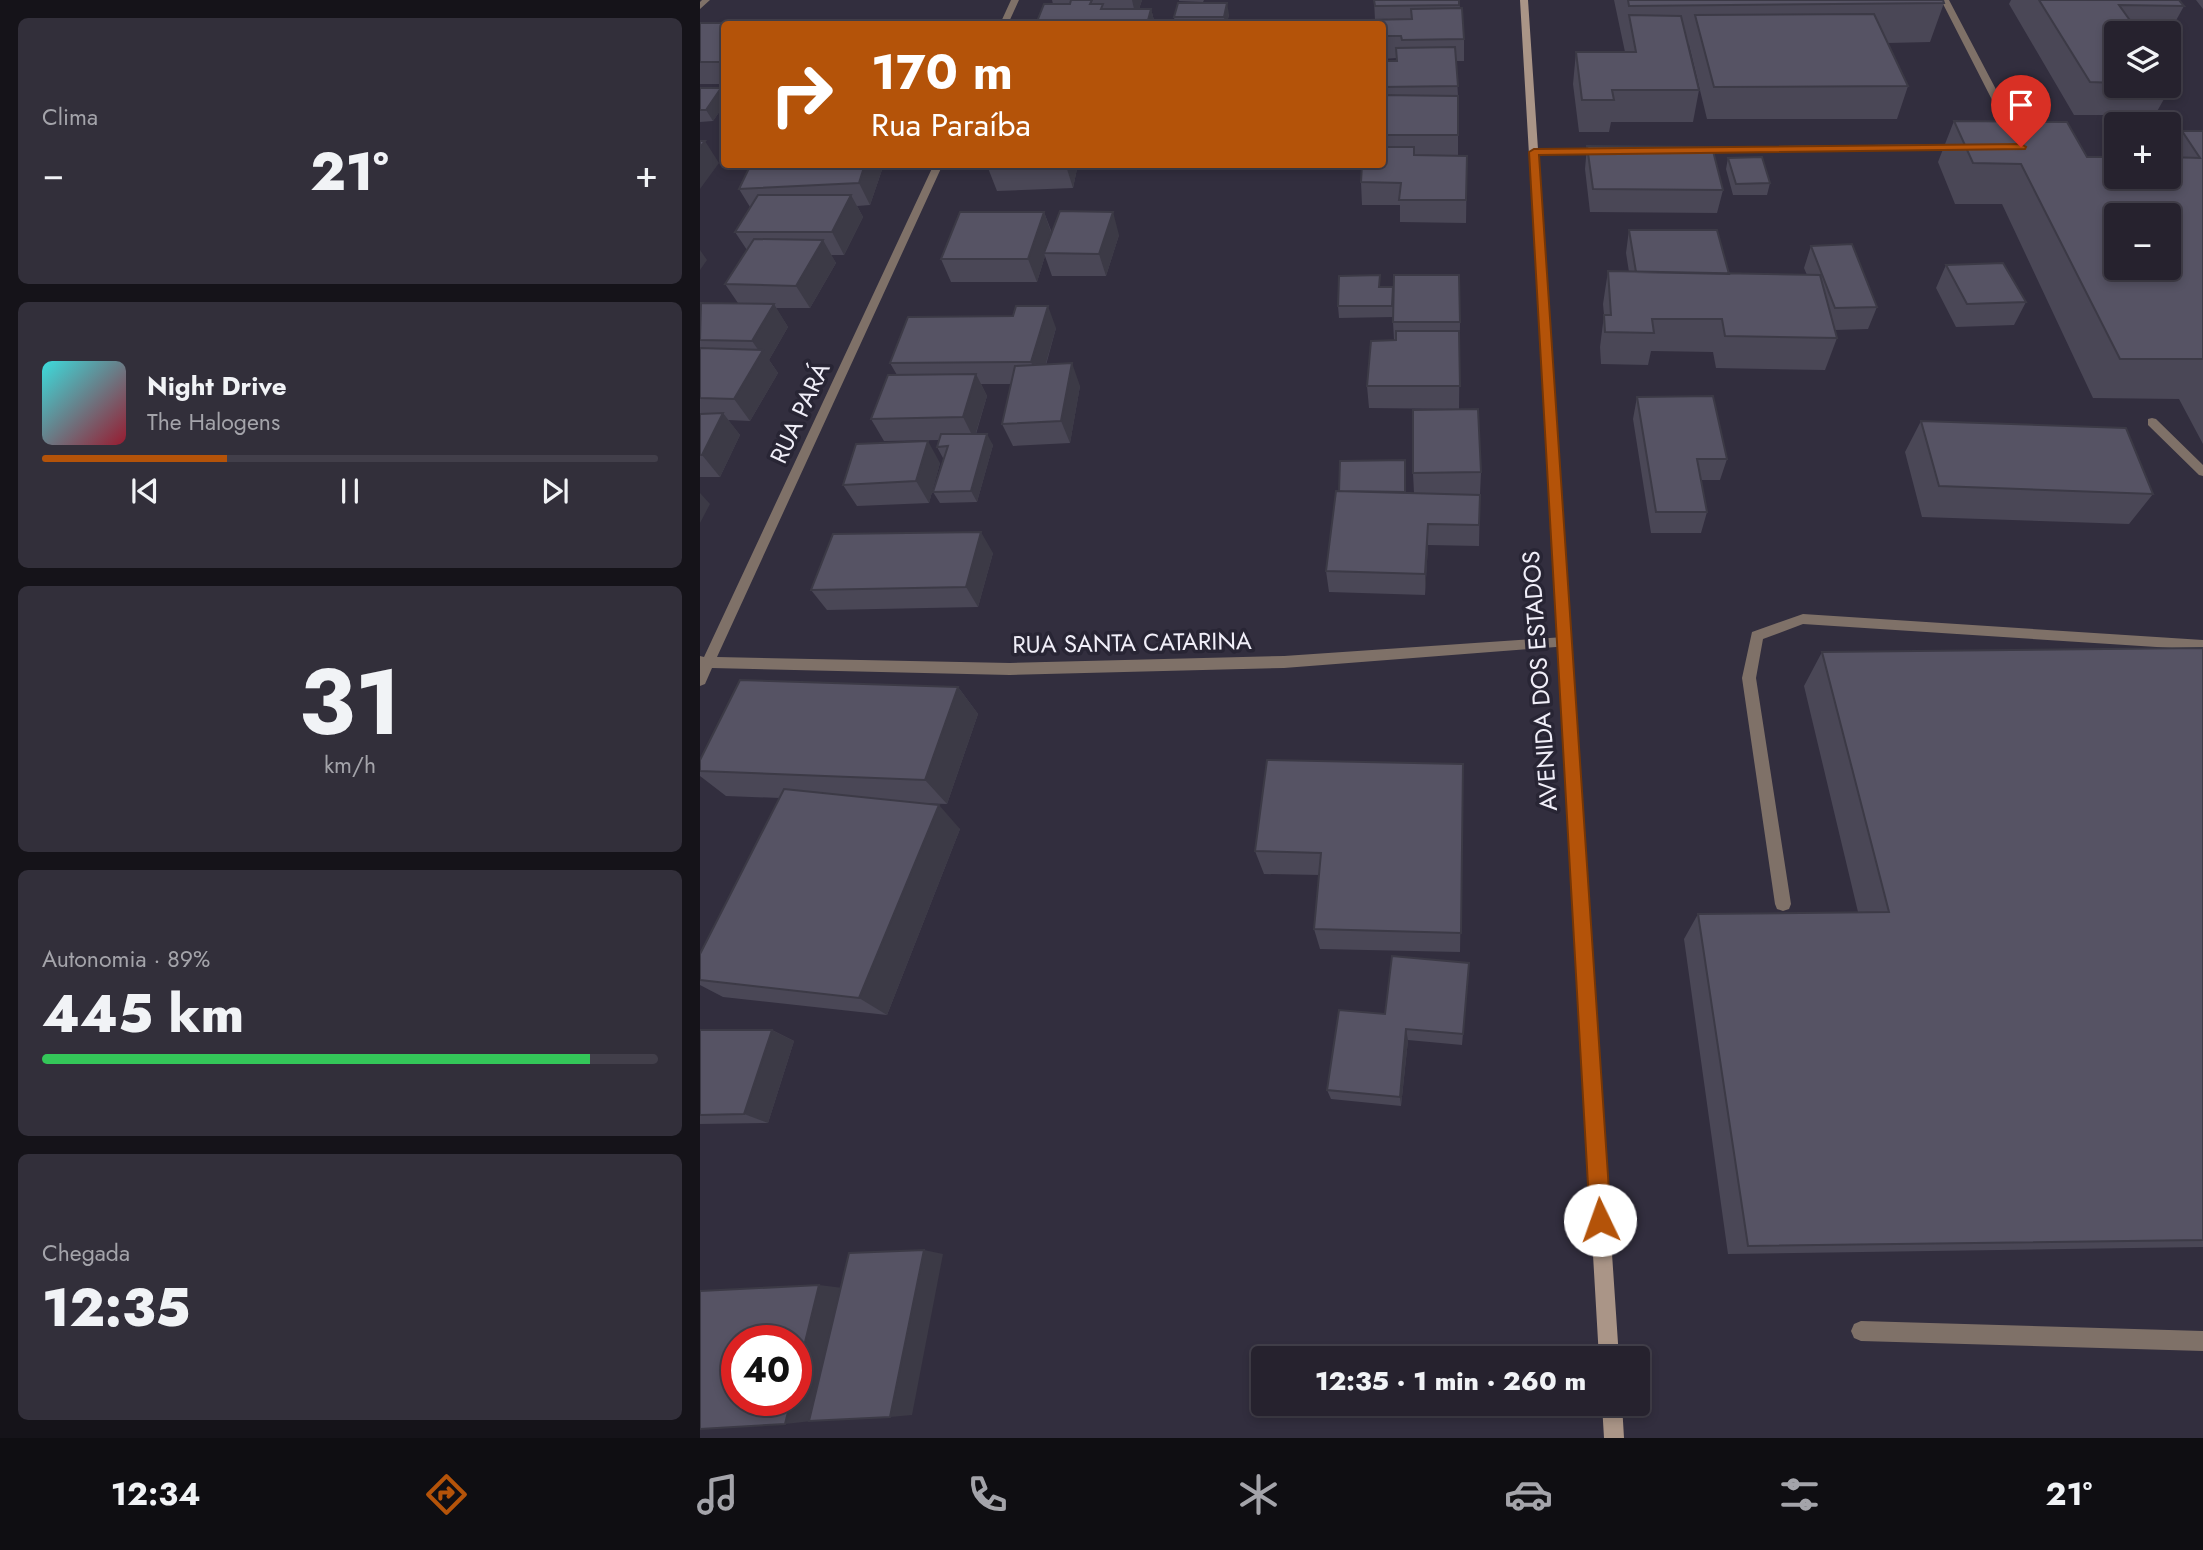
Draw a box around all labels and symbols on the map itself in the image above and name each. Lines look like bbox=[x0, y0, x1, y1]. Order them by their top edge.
pin bbox=[1991, 75, 2051, 147]
street label: RUA PARÁ bbox=[761, 356, 838, 469]
street label: AVENIDA DOS ESTADOS bbox=[1513, 550, 1566, 812]
street label: RUA SANTA CATARINA bbox=[1012, 623, 1252, 662]
position arrow bbox=[1563, 1183, 1637, 1257]
speed limit sign: 40 bbox=[721, 1325, 812, 1416]

